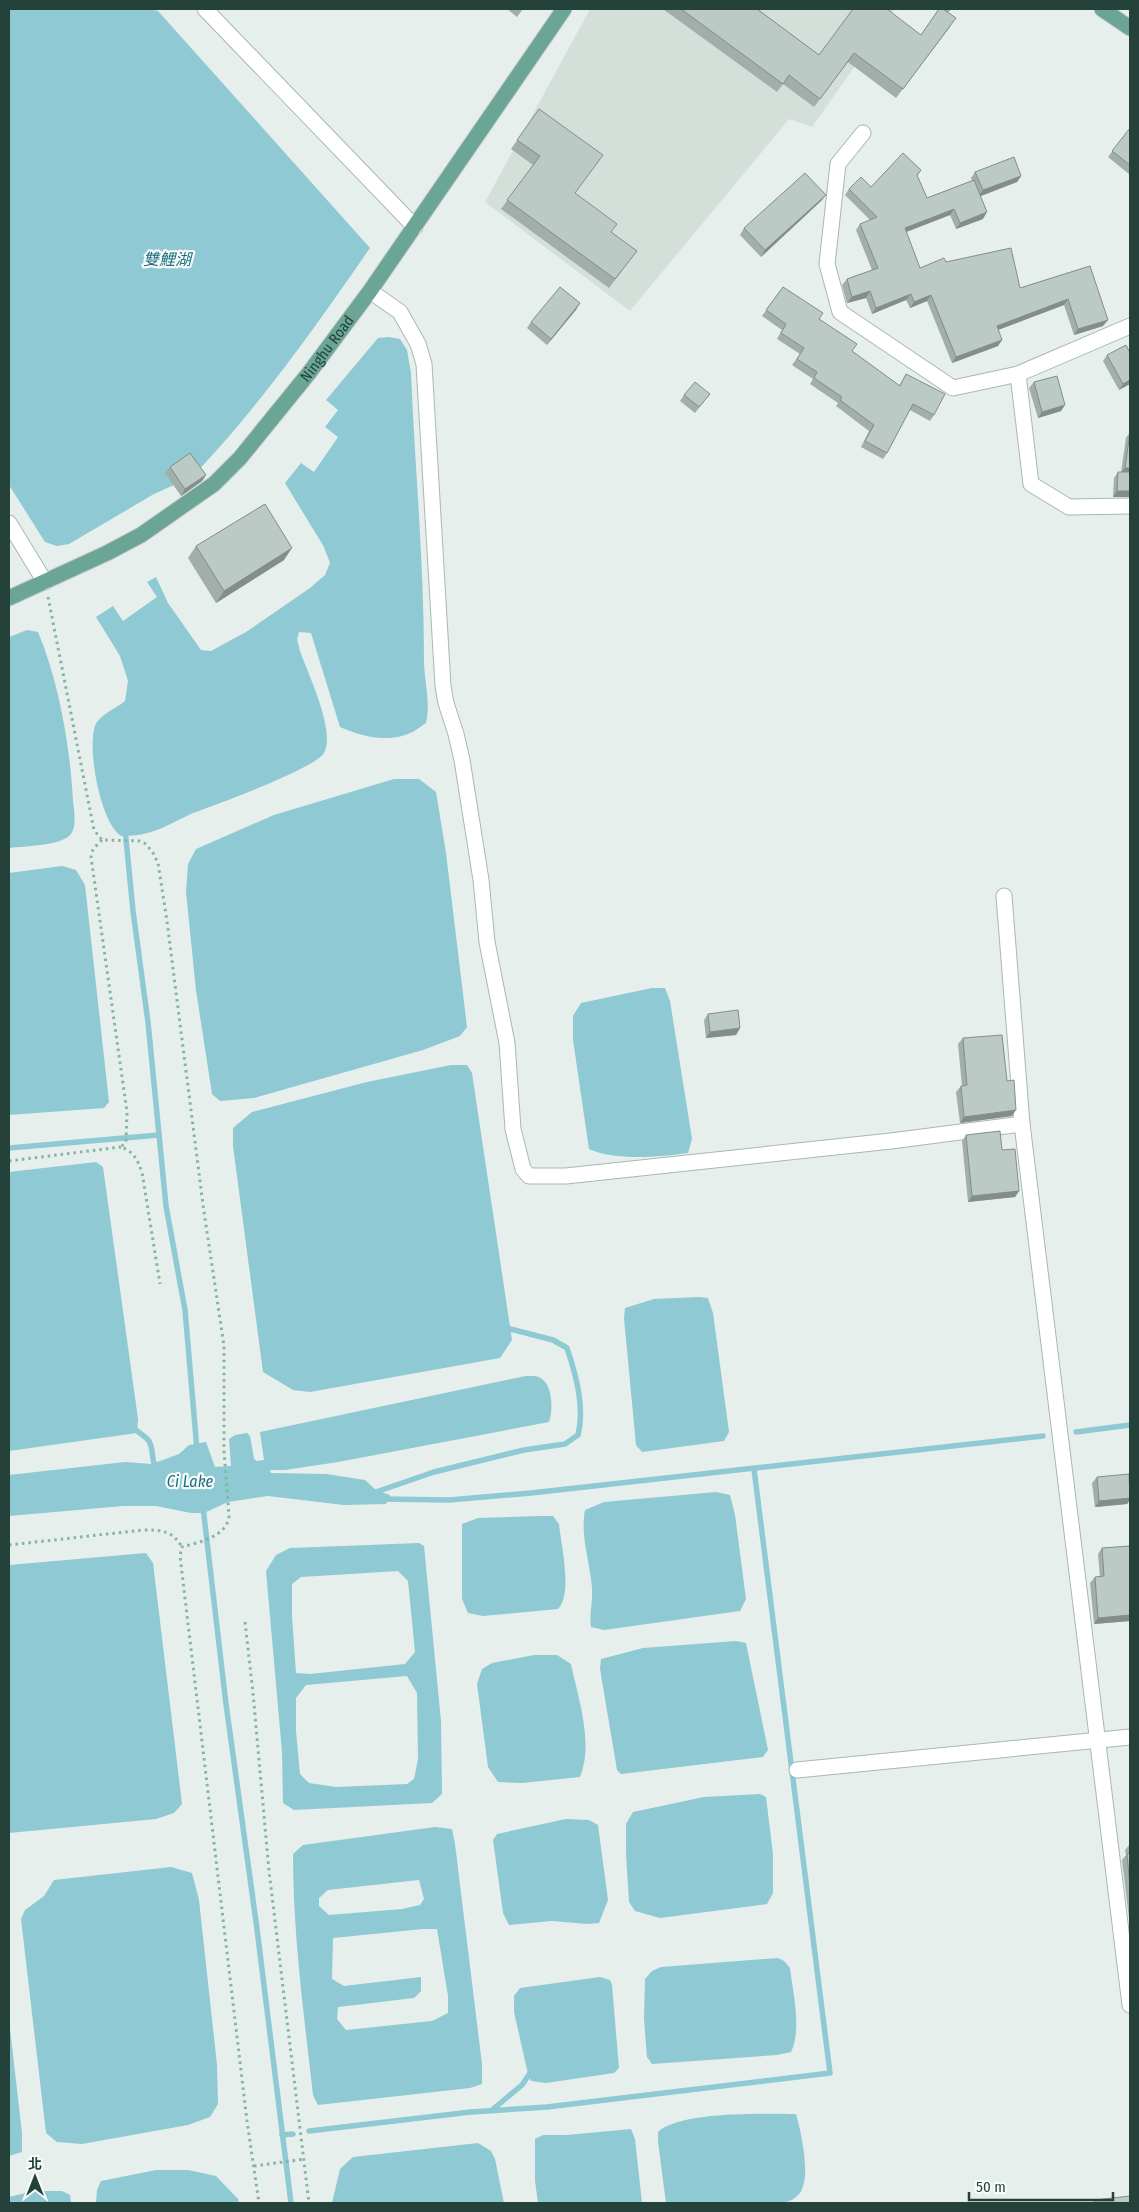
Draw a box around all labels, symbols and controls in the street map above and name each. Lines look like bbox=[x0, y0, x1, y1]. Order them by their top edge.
water label: 雙鯉湖 bbox=[143, 250, 194, 269]
street label: Ninghu Road bbox=[296, 312, 358, 385]
water label: Ci Lake bbox=[167, 1472, 214, 1491]
north arrow bbox=[10, 2152, 60, 2202]
text: 北 bbox=[28, 2156, 42, 2173]
scale bar bbox=[969, 2170, 1113, 2202]
text: 50 m bbox=[976, 2178, 1006, 2196]

